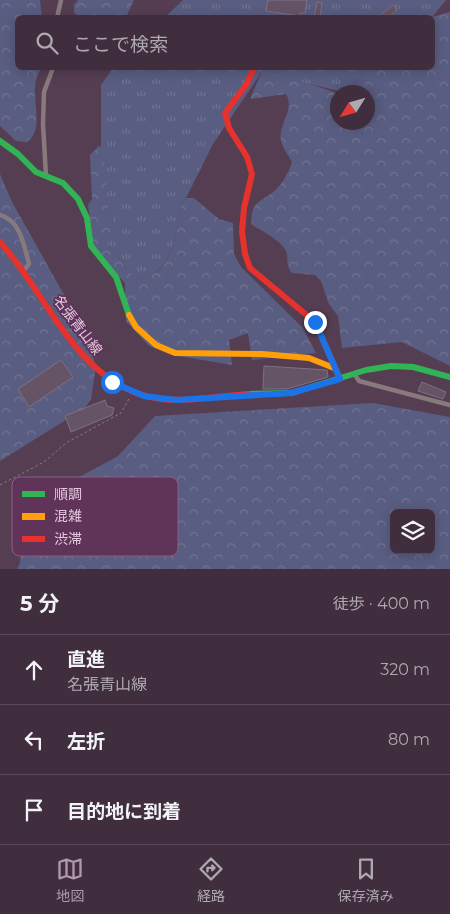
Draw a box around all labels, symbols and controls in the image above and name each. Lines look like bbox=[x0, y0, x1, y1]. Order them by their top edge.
search box bbox=[15, 15, 435, 70]
icon: search bbox=[33, 29, 61, 57]
text: ここで検索 bbox=[73, 33, 168, 56]
north arrow bbox=[330, 85, 375, 130]
street label: 名張青山線 bbox=[50, 292, 106, 358]
route end bbox=[304, 311, 327, 334]
route start bbox=[101, 371, 124, 394]
legend bbox=[12, 477, 178, 556]
text: 順調 bbox=[54, 485, 82, 503]
text: 混雑 bbox=[54, 507, 82, 525]
map controls bbox=[390, 509, 435, 554]
button: layers bbox=[390, 509, 435, 554]
text: 渋滞 bbox=[54, 530, 82, 548]
text: 5 分 bbox=[20, 591, 59, 616]
text: 徒歩 · 400 m bbox=[333, 594, 430, 613]
text: 直進 bbox=[67, 648, 105, 671]
icon: ahead bbox=[20, 656, 48, 684]
text: 320 m bbox=[380, 660, 430, 679]
text: 名張青山線 bbox=[67, 675, 147, 694]
icon: left bbox=[20, 726, 48, 754]
text: 左折 bbox=[67, 730, 105, 753]
text: 80 m bbox=[388, 730, 430, 749]
icon: arrive bbox=[20, 796, 48, 824]
text: 目的地に到着 bbox=[67, 800, 181, 823]
tab: 地図 bbox=[56, 855, 84, 905]
tab: 経路 bbox=[197, 855, 225, 905]
tab: 保存済み bbox=[338, 855, 394, 905]

